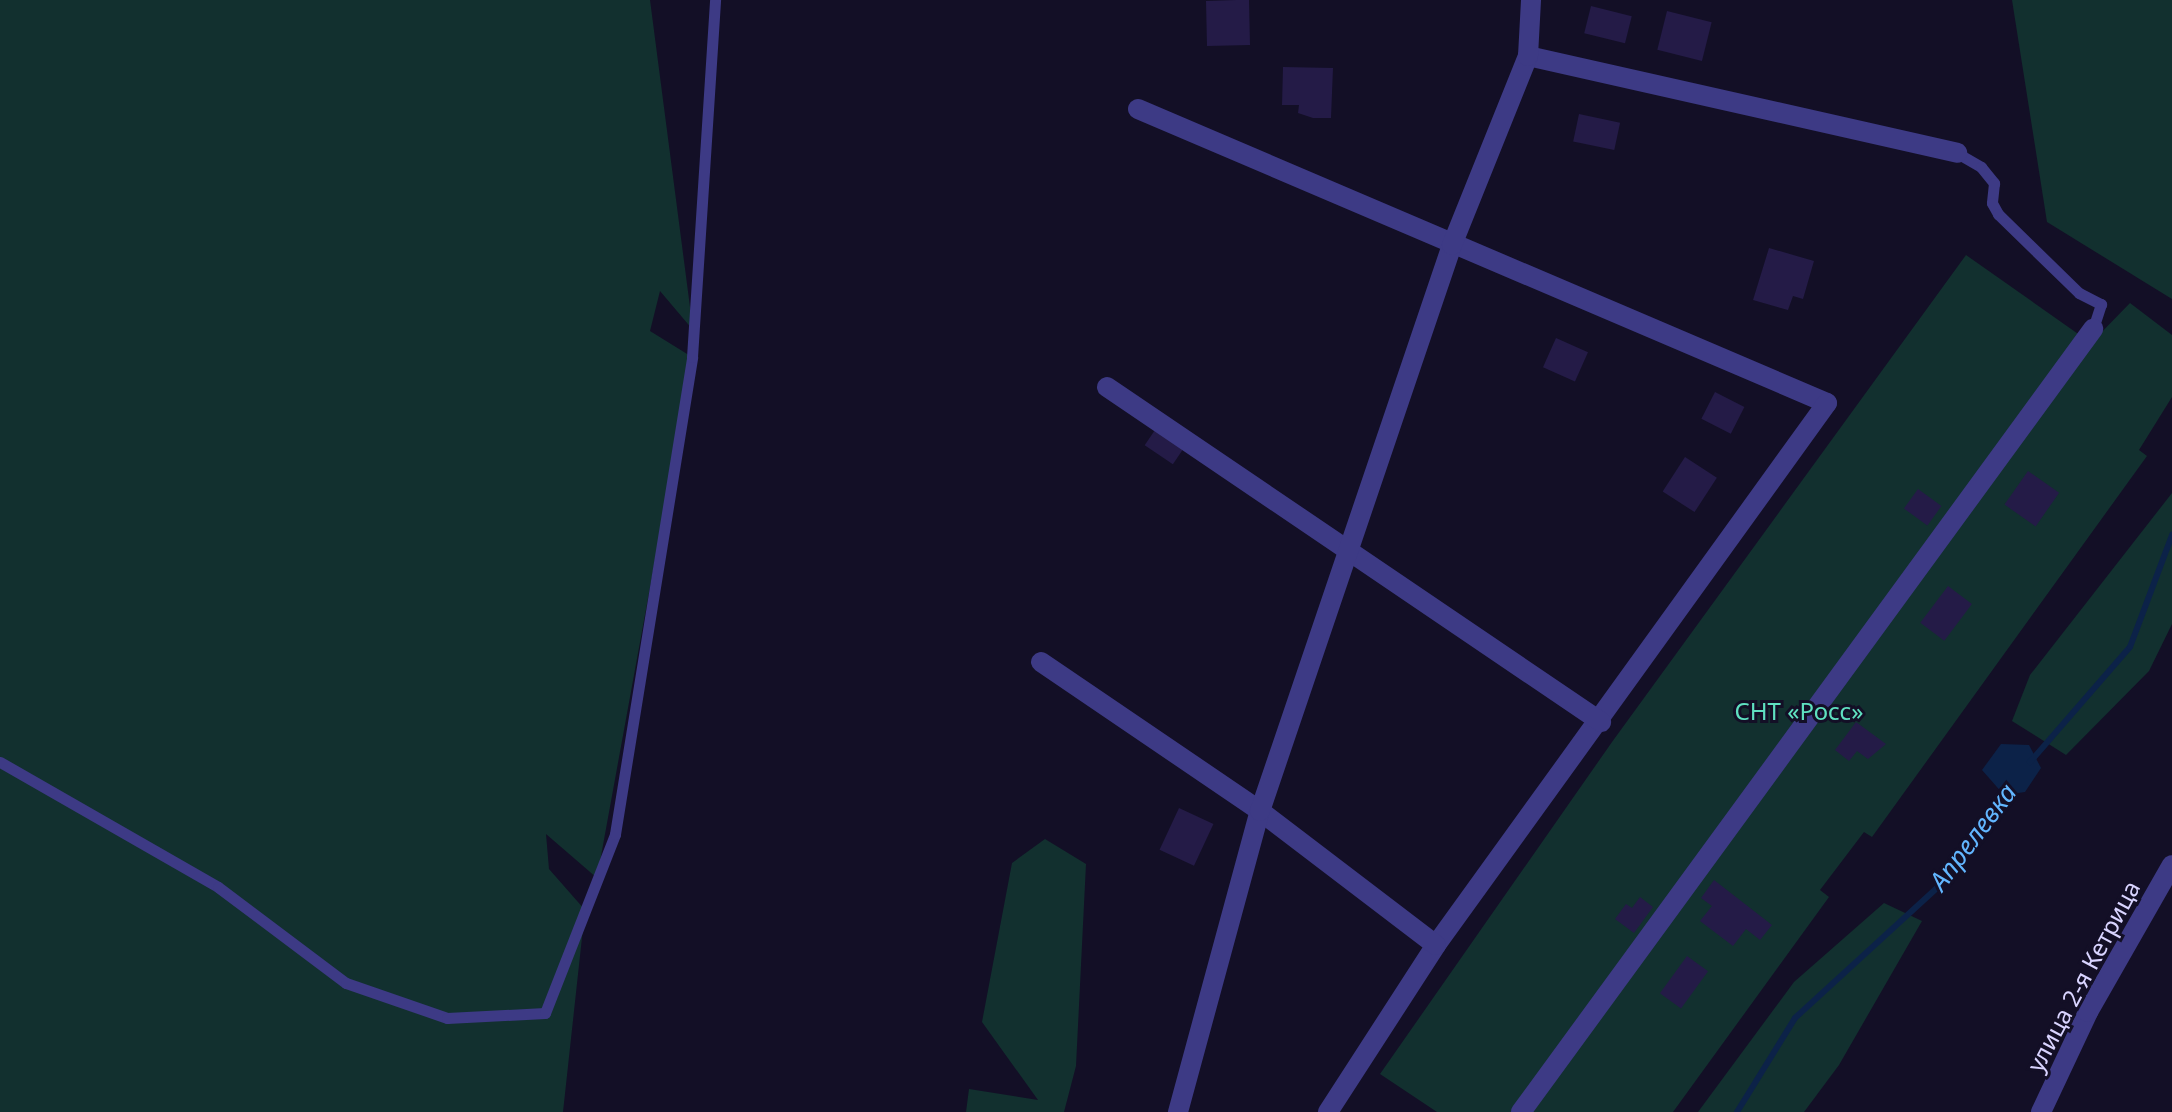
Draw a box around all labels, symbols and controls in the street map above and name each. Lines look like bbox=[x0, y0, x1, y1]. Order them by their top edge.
park label: СНТ «Росс» bbox=[1734, 697, 1864, 725]
water label: Апрелевка bbox=[1923, 778, 2023, 896]
street label: улица 2-я Кетрица bbox=[2021, 876, 2145, 1076]

